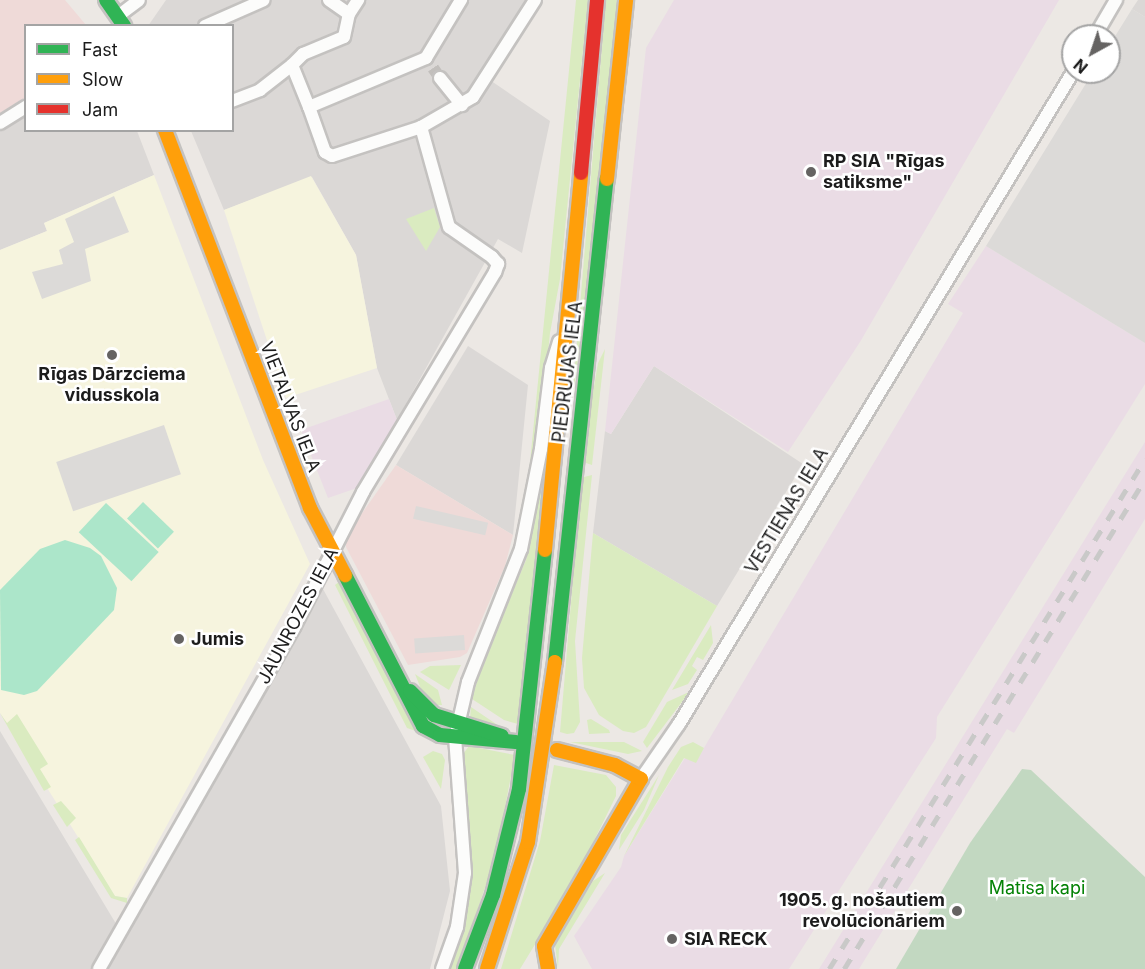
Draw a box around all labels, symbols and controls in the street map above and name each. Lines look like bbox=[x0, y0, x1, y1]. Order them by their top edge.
legend bbox=[24, 24, 234, 132]
north arrow bbox=[1061, 24, 1121, 84]
text: Fast bbox=[82, 39, 118, 60]
text: N bbox=[1070, 55, 1092, 78]
text: Slow bbox=[82, 69, 123, 90]
text: Jam bbox=[82, 99, 118, 120]
place label: RP SIA "Rīgas satiksme" bbox=[823, 151, 945, 194]
marker: RP SIA "Rīgas satiksme" bbox=[804, 165, 818, 179]
street label: PIEDRUJAS IELA bbox=[549, 300, 587, 444]
street label: VIETALVAS IELA bbox=[255, 339, 325, 475]
marker: Rīgas Dārzciema vidusskola bbox=[105, 348, 119, 362]
place label: Rīgas Dārzciema vidusskola bbox=[38, 364, 186, 406]
street label: VESTIENAS IELA bbox=[741, 444, 833, 578]
street label: JAUNROZES IELA bbox=[253, 544, 343, 688]
place label: Jumis bbox=[191, 628, 244, 650]
marker: Jumis bbox=[172, 632, 186, 646]
park label: Matīsa kapi bbox=[989, 877, 1085, 899]
place label: 1905. g. nošautiem revolūcionāriem bbox=[778, 890, 945, 932]
marker: 1905. g. nošautiem revolūcionāriem bbox=[950, 904, 964, 918]
place label: SIA RECK bbox=[684, 928, 768, 950]
marker: SIA RECK bbox=[665, 932, 679, 946]

